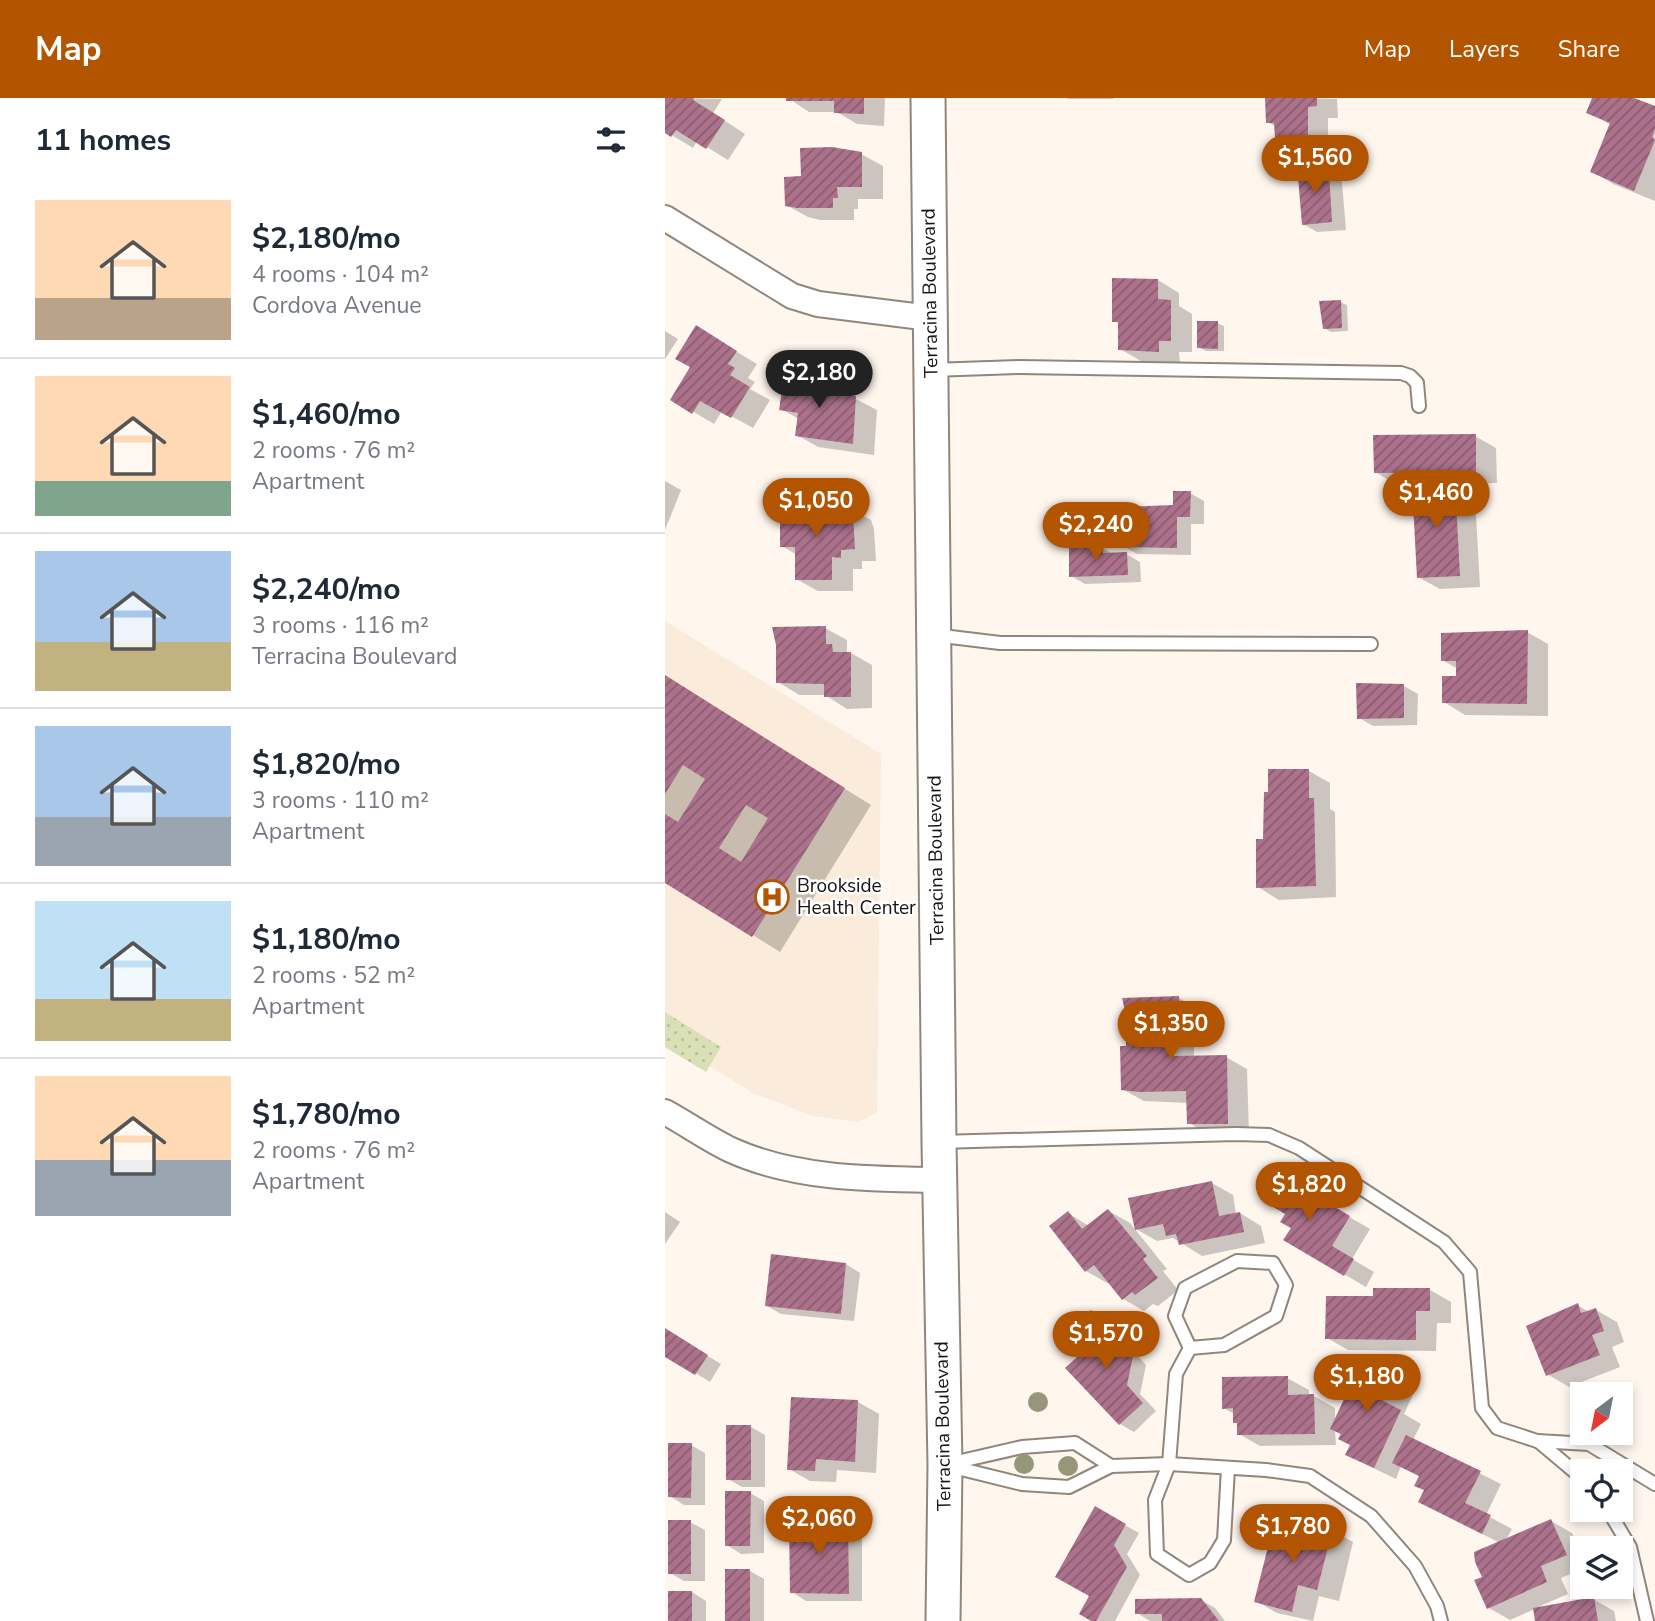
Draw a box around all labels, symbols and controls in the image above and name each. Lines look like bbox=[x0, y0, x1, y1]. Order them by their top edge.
text: Map bbox=[35, 27, 102, 72]
text: Map bbox=[1364, 33, 1411, 65]
text: Layers bbox=[1449, 33, 1520, 65]
text: Share bbox=[1558, 33, 1620, 65]
text: 11 homes bbox=[35, 120, 171, 161]
icon: filters bbox=[592, 121, 630, 159]
pin: $1,560 bbox=[1258, 136, 1372, 195]
text: $1,560 bbox=[1278, 142, 1352, 173]
street label: Terracina Boulevard bbox=[916, 208, 944, 378]
text: $2,180/mo bbox=[252, 218, 401, 259]
icon: home bbox=[91, 228, 175, 312]
text: 4 rooms · 104 m² bbox=[252, 259, 429, 290]
text: Cordova Avenue bbox=[252, 290, 422, 321]
pin: $2,180 bbox=[762, 350, 876, 410]
text: $2,180 bbox=[782, 357, 856, 388]
text: $1,460/mo bbox=[252, 394, 401, 435]
icon: home bbox=[91, 404, 175, 488]
text: 2 rooms · 76 m² bbox=[252, 435, 415, 466]
text: Apartment bbox=[252, 466, 364, 497]
pin: $1,460 bbox=[1379, 470, 1493, 530]
text: $1,460 bbox=[1399, 477, 1473, 508]
pin: $1,050 bbox=[759, 478, 873, 538]
text: $1,050 bbox=[779, 485, 853, 516]
pin: $2,240 bbox=[1039, 503, 1153, 562]
text: $2,240 bbox=[1059, 509, 1133, 540]
text: $2,240/mo bbox=[252, 569, 401, 610]
icon: home bbox=[91, 579, 175, 663]
text: 3 rooms · 116 m² bbox=[252, 610, 429, 641]
text: Terracina Boulevard bbox=[252, 641, 457, 672]
text: $1,820/mo bbox=[252, 744, 401, 785]
icon: home bbox=[91, 754, 175, 838]
street label: Terracina Boulevard bbox=[922, 775, 950, 945]
text: 3 rooms · 110 m² bbox=[252, 785, 429, 816]
text: Apartment bbox=[252, 816, 364, 847]
place label: Brookside Health Center bbox=[797, 873, 916, 921]
hospital icon: Brookside Health Center bbox=[753, 878, 791, 916]
text: $1,180/mo bbox=[252, 919, 401, 960]
icon: home bbox=[91, 929, 175, 1013]
text: 2 rooms · 52 m² bbox=[252, 960, 415, 991]
text: Apartment bbox=[252, 991, 364, 1022]
pin: $1,350 bbox=[1114, 1002, 1228, 1061]
text: $1,350 bbox=[1134, 1008, 1208, 1039]
text: $1,780/mo bbox=[252, 1094, 401, 1135]
icon: home bbox=[91, 1104, 175, 1188]
text: 2 rooms · 76 m² bbox=[252, 1135, 415, 1166]
pin: $1,820 bbox=[1252, 1162, 1366, 1222]
text: Apartment bbox=[252, 1166, 364, 1197]
text: $1,820 bbox=[1272, 1169, 1346, 1200]
pin: $1,570 bbox=[1049, 1312, 1163, 1371]
text: $1,570 bbox=[1069, 1318, 1143, 1349]
street label: Terracina Boulevard bbox=[929, 1341, 957, 1511]
pin: $1,180 bbox=[1310, 1354, 1424, 1414]
text: $1,180 bbox=[1330, 1361, 1404, 1392]
north arrow bbox=[1570, 1382, 1633, 1446]
map controls bbox=[1570, 1382, 1633, 1599]
button: locate bbox=[1570, 1459, 1633, 1522]
pin: $2,060 bbox=[762, 1496, 876, 1556]
text: $2,060 bbox=[782, 1503, 856, 1534]
pin: $1,780 bbox=[1236, 1504, 1350, 1564]
text: $1,780 bbox=[1256, 1511, 1330, 1542]
button: layers bbox=[1570, 1536, 1633, 1599]

